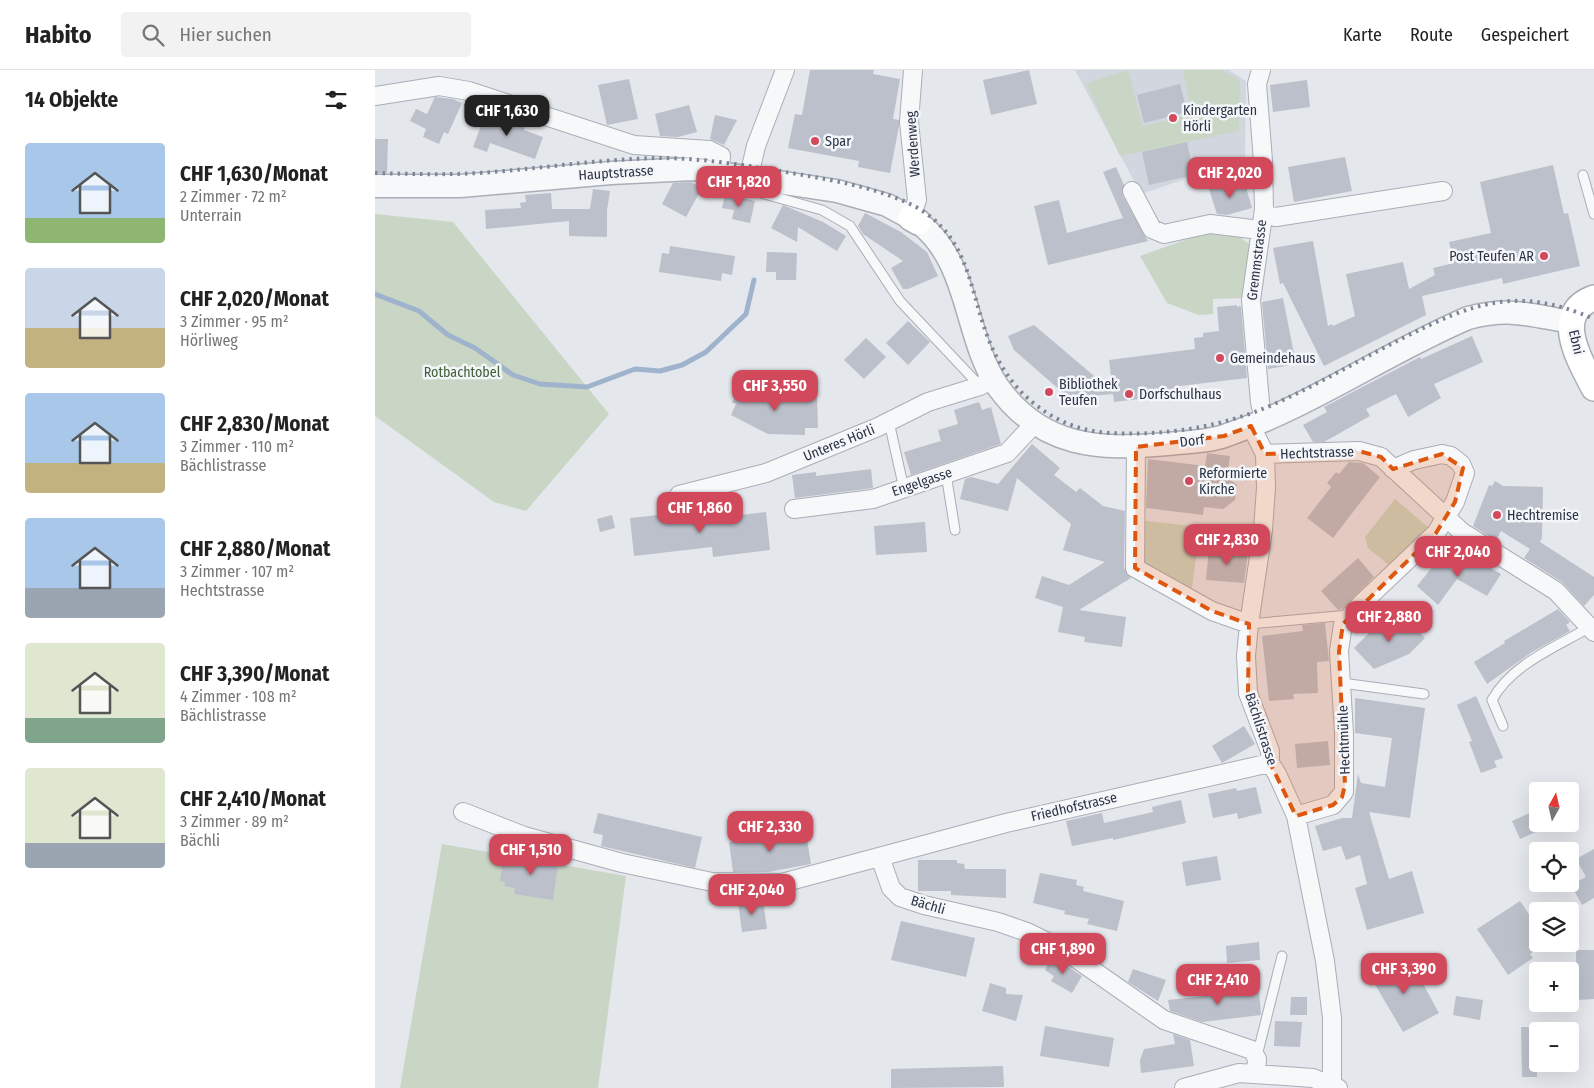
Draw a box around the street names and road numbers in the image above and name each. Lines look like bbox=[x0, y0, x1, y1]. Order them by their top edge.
street label: Werdenweg bbox=[902, 110, 924, 178]
street label: Hauptstrasse bbox=[578, 162, 654, 184]
street label: Gremmstrasse bbox=[1244, 218, 1270, 301]
street label: Ebni bbox=[1565, 328, 1587, 356]
street label: Unteres Hörli bbox=[801, 421, 877, 465]
street label: Dorf bbox=[1179, 431, 1207, 451]
street label: Hechtstrasse bbox=[1280, 443, 1354, 463]
street label: Engelgasse bbox=[890, 464, 954, 500]
street label: Bächlistrasse bbox=[1241, 690, 1281, 768]
street label: Hechtmühle bbox=[1334, 705, 1354, 775]
street label: Friedhofstrasse bbox=[1029, 789, 1119, 825]
street label: Bächli bbox=[909, 892, 947, 918]

